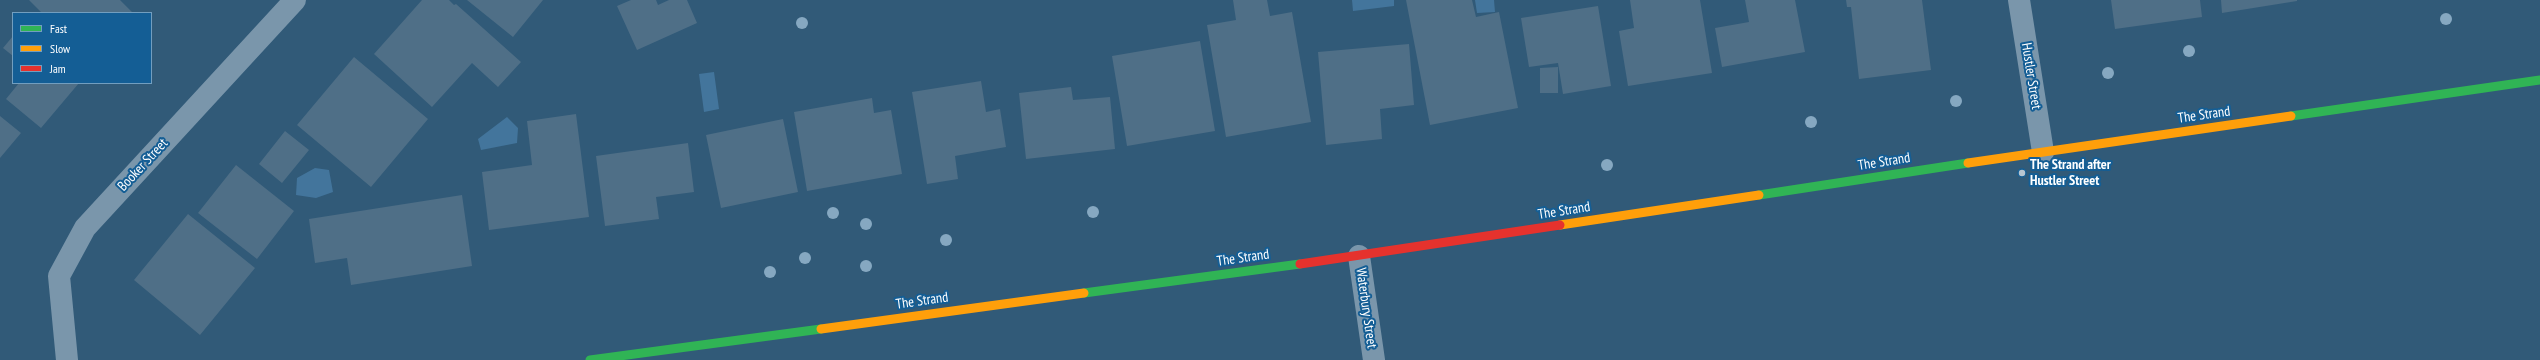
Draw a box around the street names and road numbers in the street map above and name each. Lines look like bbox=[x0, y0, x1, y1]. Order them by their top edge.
street label: Hustler Street bbox=[2017, 42, 2045, 110]
street label: The Strand bbox=[2177, 103, 2231, 127]
street label: Booker Street bbox=[115, 135, 171, 195]
street label: The Strand bbox=[1857, 150, 1911, 174]
street label: The Strand bbox=[1537, 199, 1591, 223]
street label: The Strand bbox=[1216, 246, 1270, 270]
street label: Waterbury Street bbox=[1352, 267, 1380, 349]
street label: The Strand bbox=[895, 289, 949, 313]

